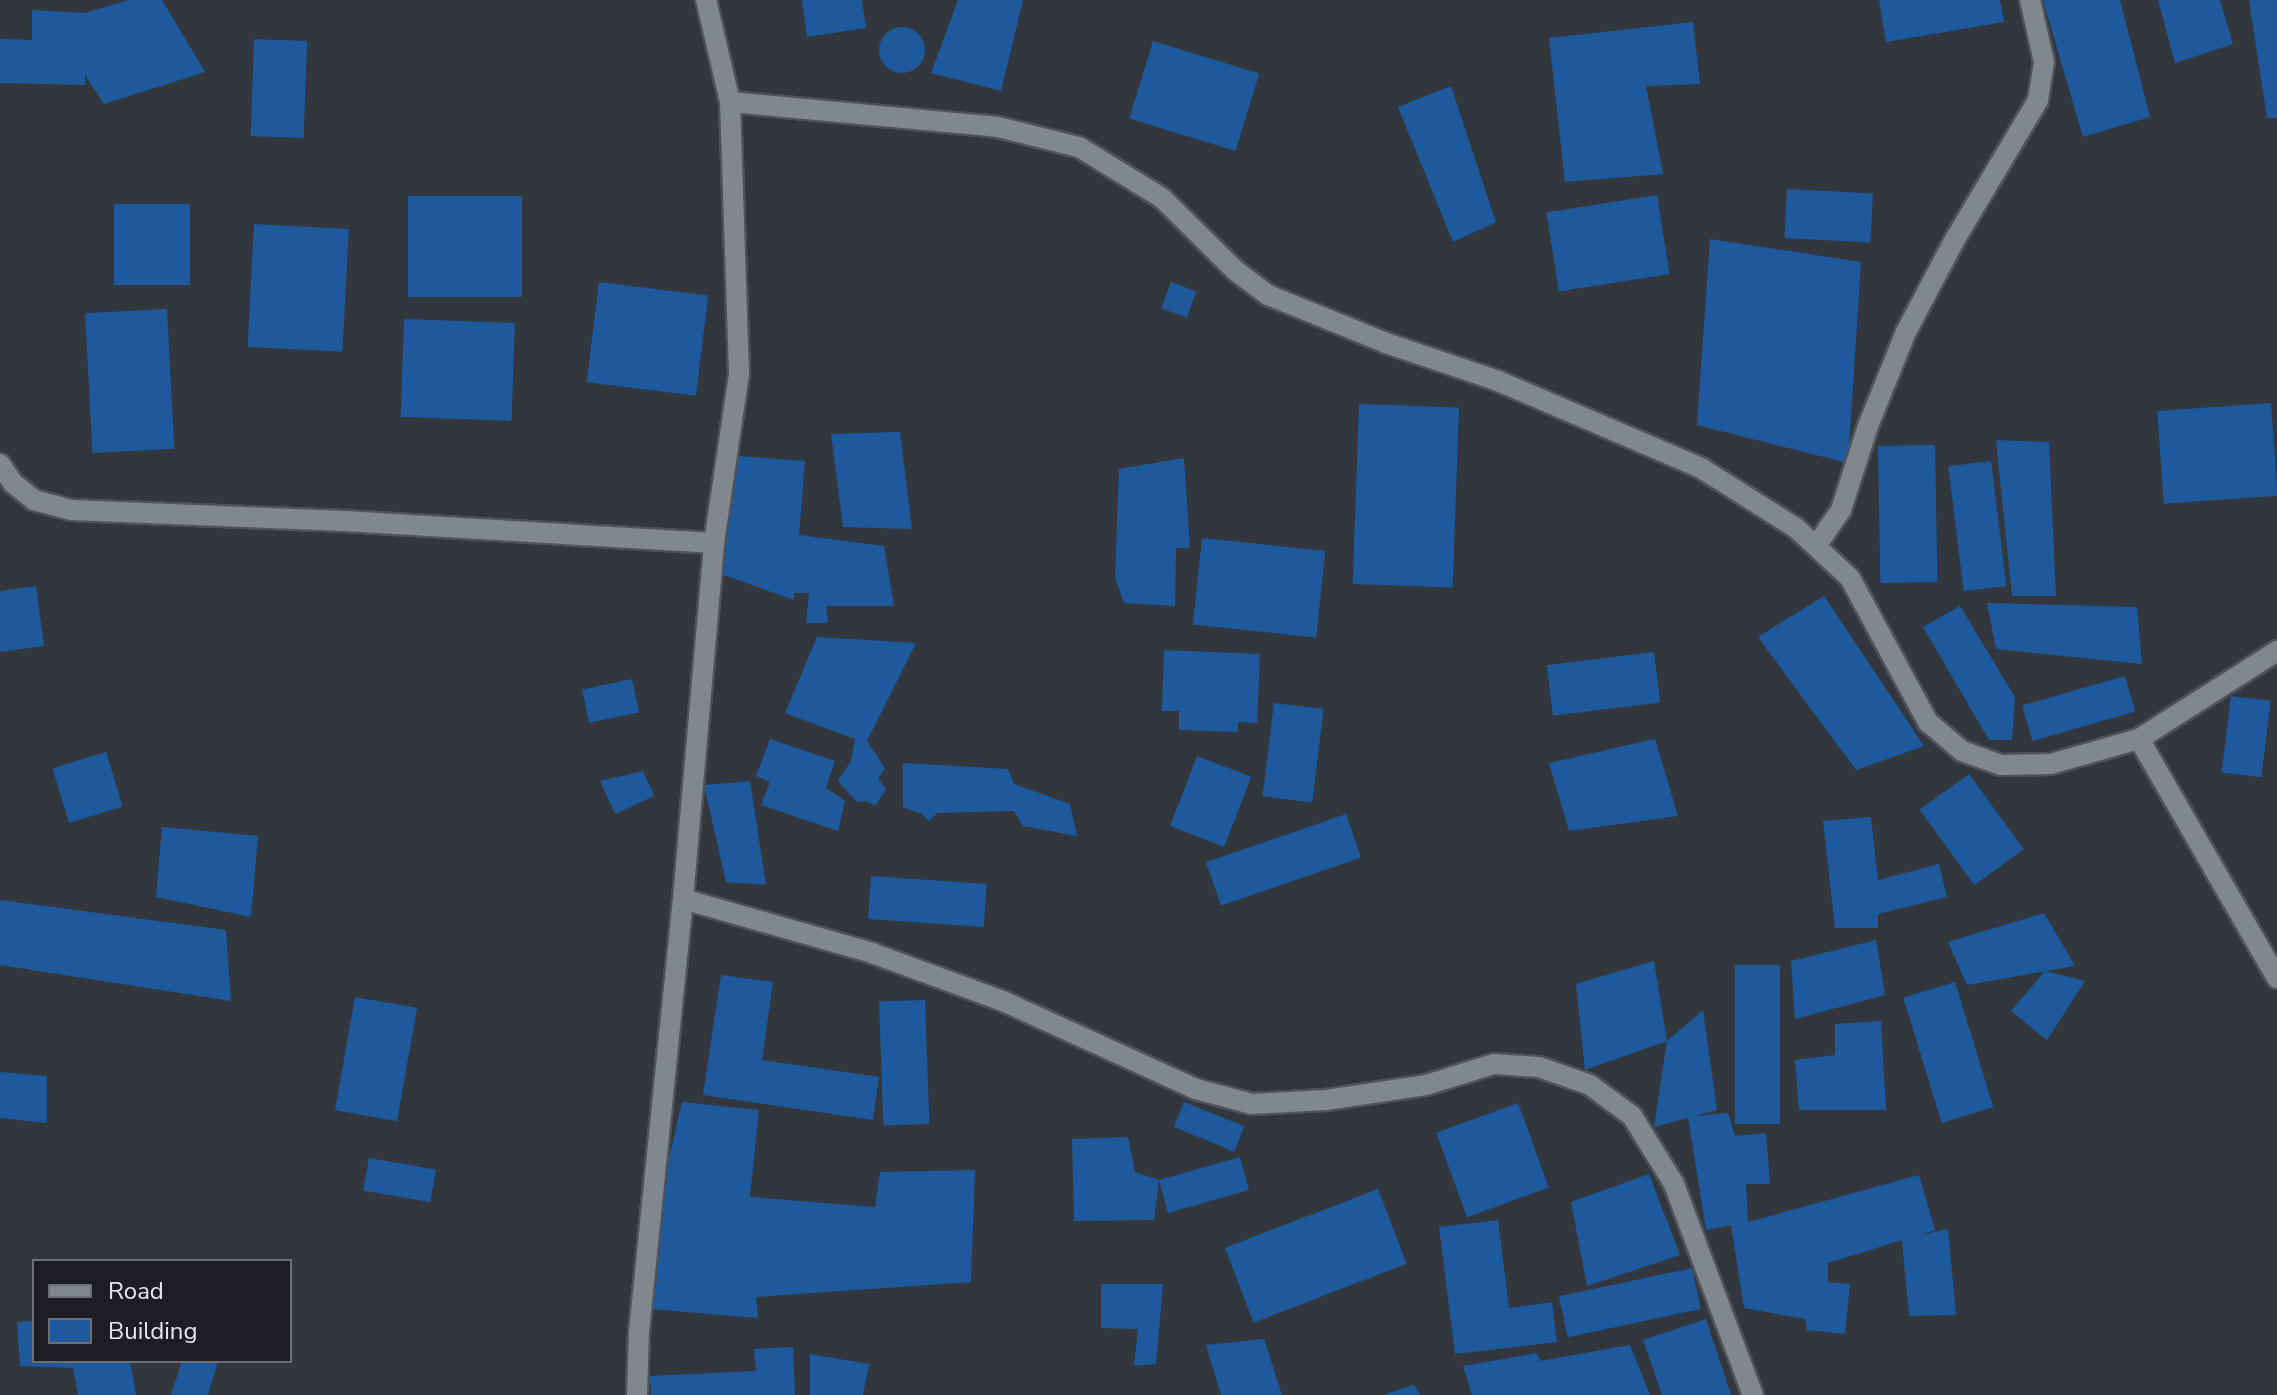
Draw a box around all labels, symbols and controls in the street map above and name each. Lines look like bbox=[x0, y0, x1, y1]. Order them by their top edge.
legend bbox=[32, 1259, 292, 1363]
text: Road bbox=[108, 1275, 164, 1307]
text: Building bbox=[108, 1315, 198, 1347]

